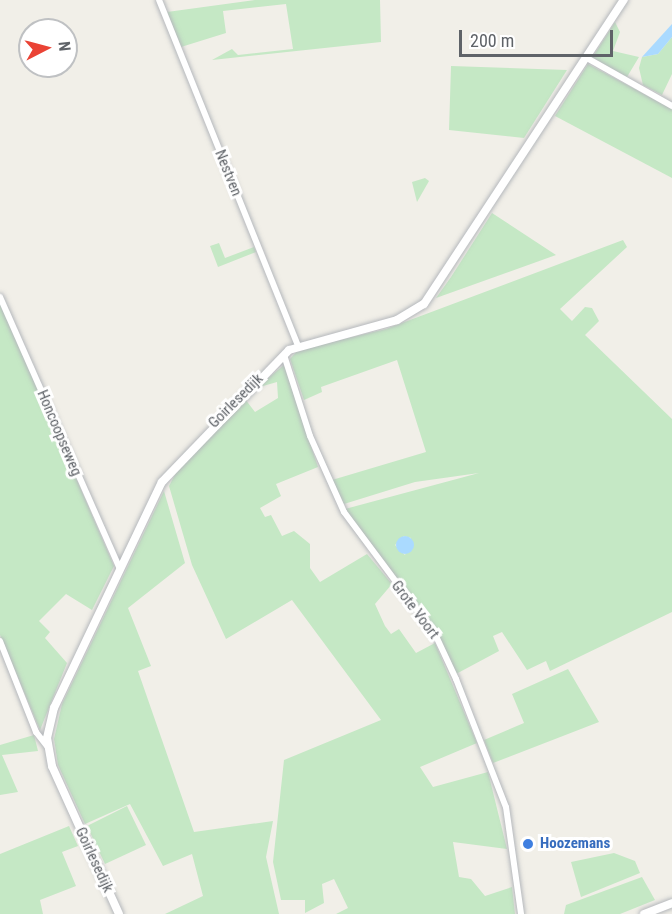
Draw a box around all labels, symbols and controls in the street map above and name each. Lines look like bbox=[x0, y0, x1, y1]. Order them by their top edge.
north arrow bbox=[18, 18, 78, 78]
scale bar bbox=[462, 18, 616, 56]
text: 200 m bbox=[470, 30, 514, 51]
text: N bbox=[54, 40, 74, 52]
street label: Nestven bbox=[211, 147, 245, 199]
street label: Goirlesedijk bbox=[205, 370, 267, 432]
street label: Honcoopseweg bbox=[33, 387, 85, 479]
street label: Grote Voort bbox=[387, 577, 443, 643]
street label: Goirlesedijk bbox=[71, 825, 117, 895]
place label: Hoozemans bbox=[540, 835, 610, 853]
marker: Hoozemans bbox=[521, 837, 535, 851]

